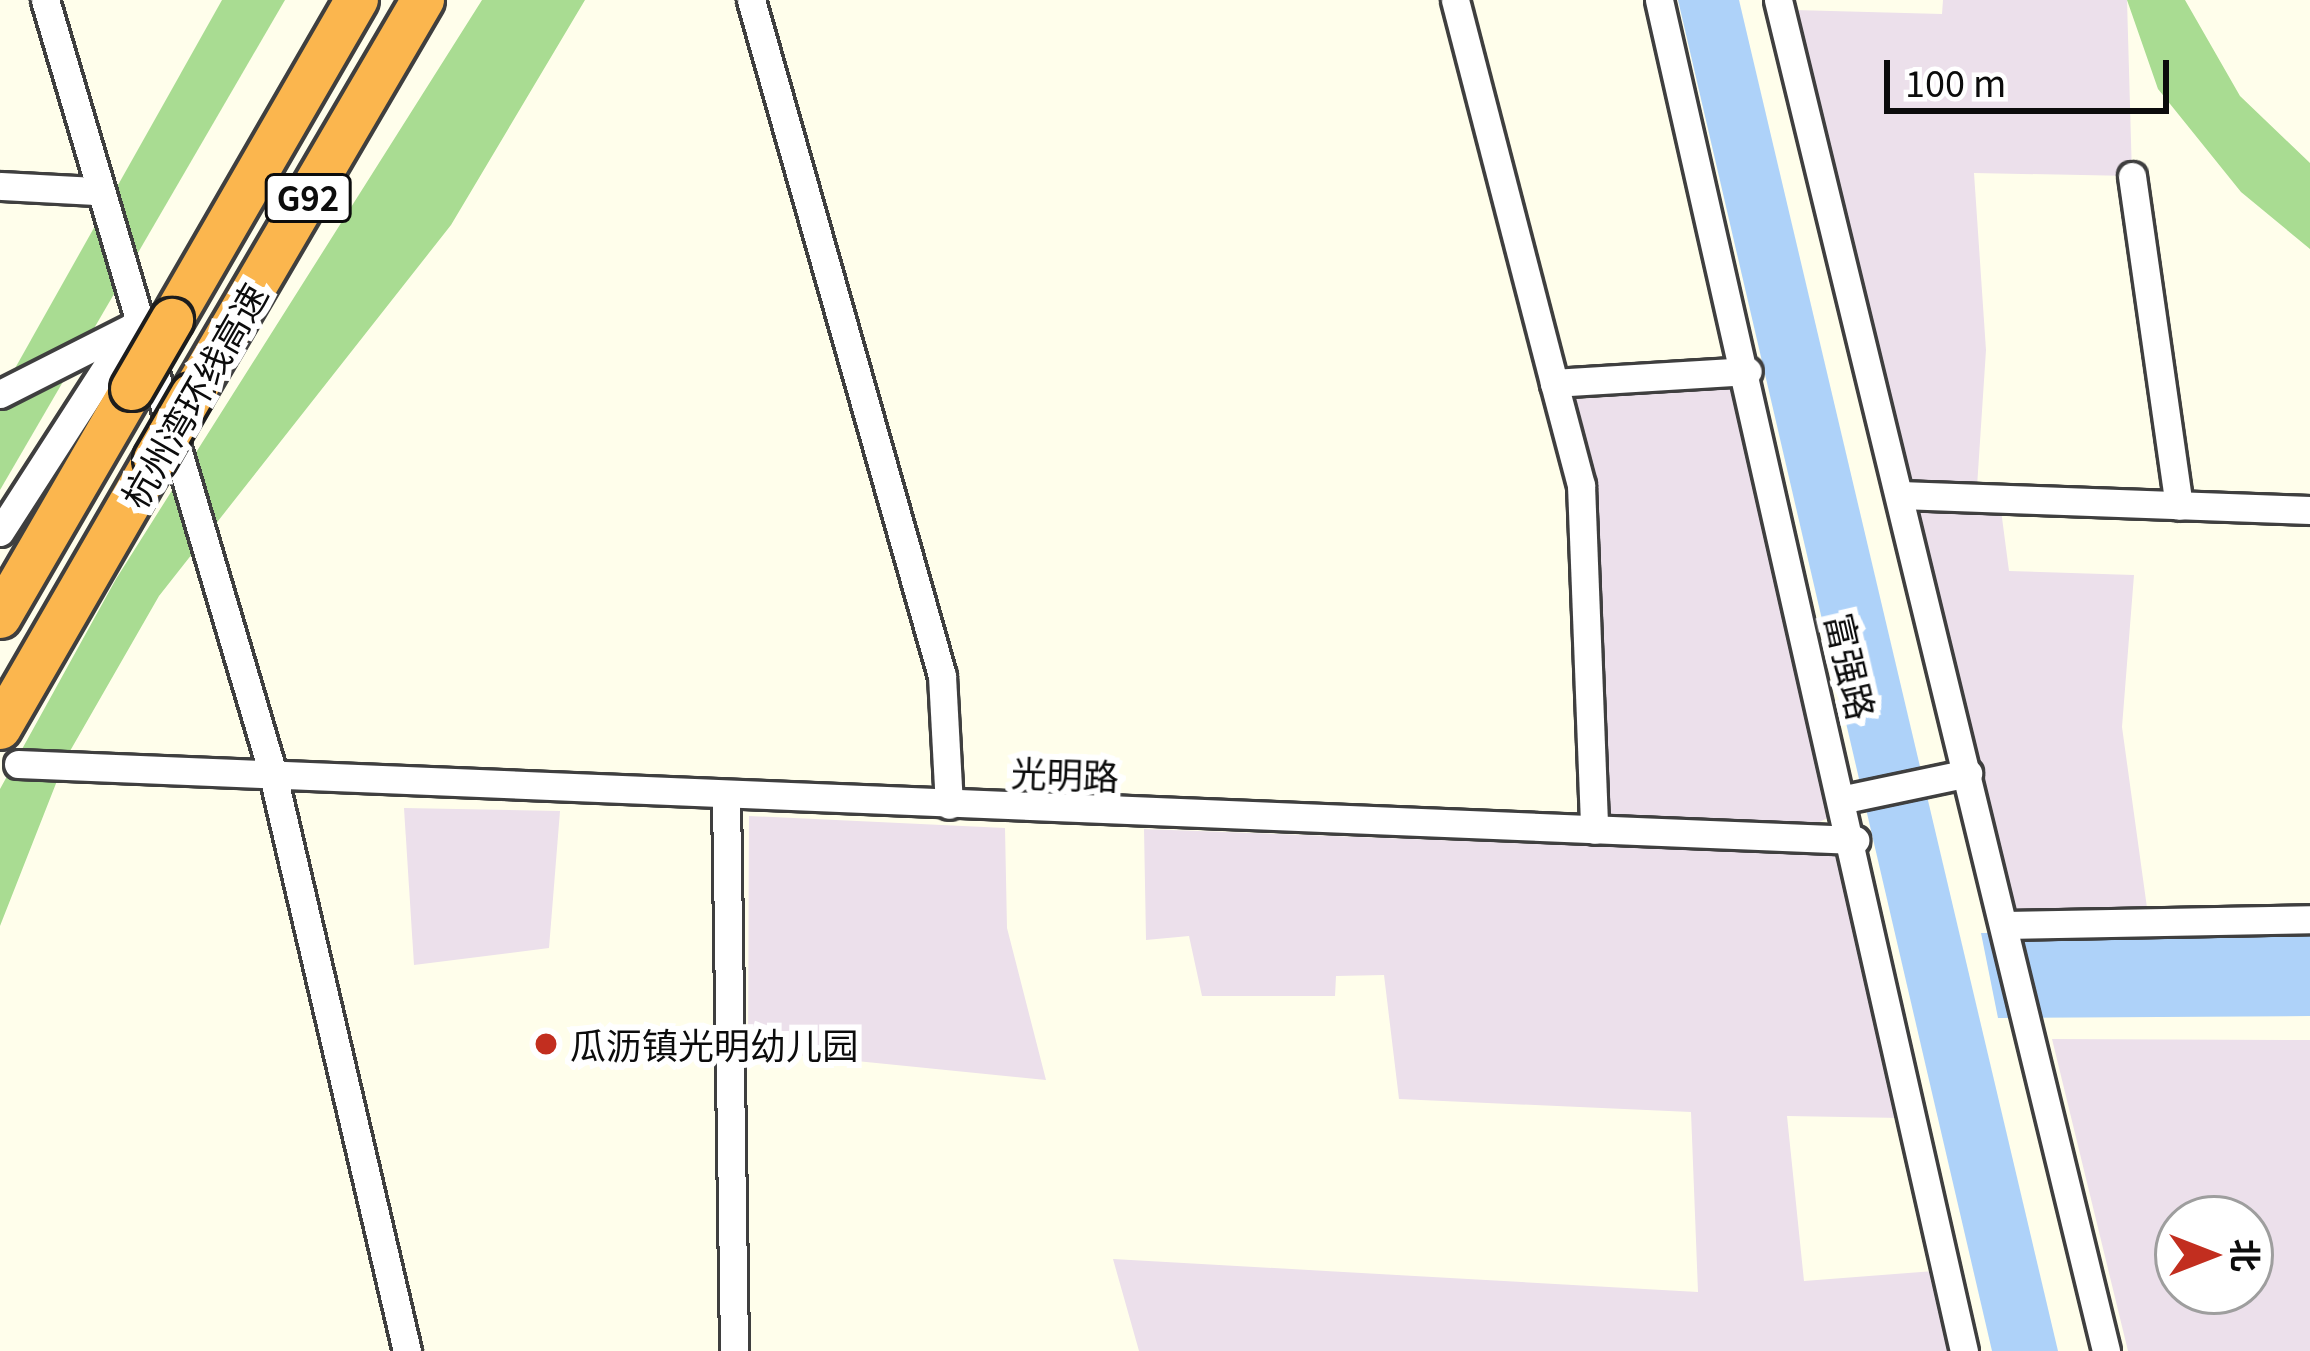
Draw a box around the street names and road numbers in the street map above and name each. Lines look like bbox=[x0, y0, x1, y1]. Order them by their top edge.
road number: G92 bbox=[263, 171, 353, 225]
street label: 杭州湾环线高速 bbox=[111, 275, 275, 515]
street label: 富强路 bbox=[1819, 609, 1885, 723]
street label: 光明路 bbox=[1010, 750, 1120, 796]

